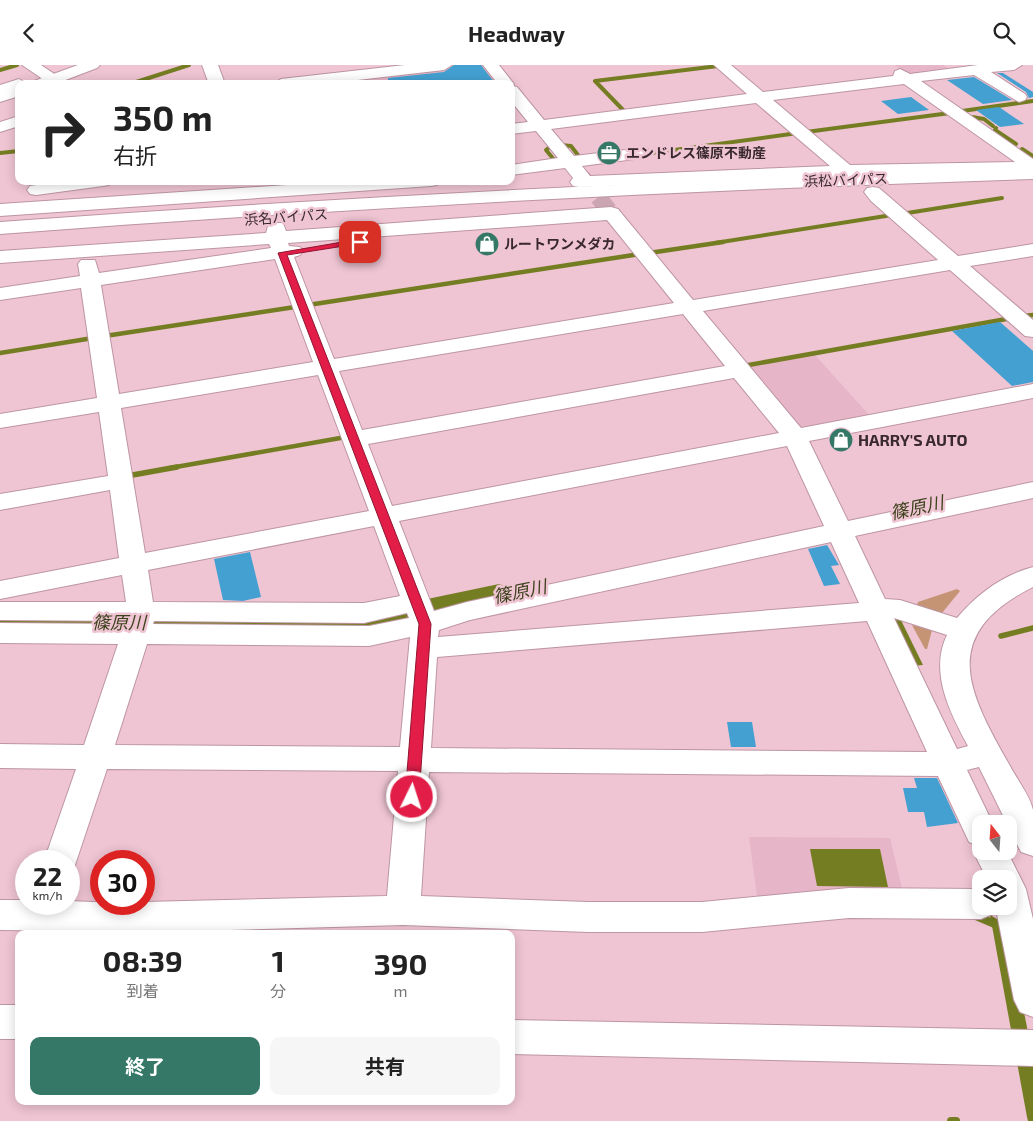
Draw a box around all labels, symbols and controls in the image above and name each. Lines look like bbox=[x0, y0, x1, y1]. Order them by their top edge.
icon: back bbox=[15, 19, 43, 47]
icon: search bbox=[990, 19, 1018, 47]
text: Headway bbox=[468, 20, 565, 46]
text: 350 m bbox=[113, 96, 213, 138]
icon: right bbox=[30, 100, 95, 165]
office icon: エンドレス篠原不動産 bbox=[596, 140, 622, 166]
text: 右折 bbox=[113, 142, 157, 168]
place label: エンドレス篠原不動産 bbox=[626, 144, 766, 161]
street label: 浜松バイパス bbox=[804, 170, 888, 189]
street label: 浜名バイパス bbox=[244, 205, 328, 228]
pin bbox=[339, 221, 381, 263]
icon: arrive bbox=[346, 228, 374, 256]
shop icon: ルートワンメダカ bbox=[474, 231, 500, 257]
place label: ルートワンメダカ bbox=[504, 235, 616, 252]
shop icon: HARRY'S AUTO bbox=[828, 427, 854, 453]
place label: HARRY'S AUTO bbox=[858, 430, 967, 449]
water label: 篠原川 bbox=[888, 490, 947, 523]
water label: 篠原川 bbox=[491, 574, 550, 607]
water label: 篠原川 bbox=[92, 611, 148, 633]
position arrow bbox=[385, 770, 437, 822]
north arrow bbox=[972, 815, 1018, 860]
map controls bbox=[972, 815, 1017, 915]
speed limit sign: 30 bbox=[90, 850, 155, 915]
text: 22 bbox=[33, 861, 62, 891]
button: layers bbox=[972, 870, 1017, 915]
text: km/h bbox=[33, 888, 62, 902]
text: 08:39 bbox=[103, 942, 183, 978]
text: 1 bbox=[272, 942, 285, 978]
text: 390 bbox=[374, 945, 427, 981]
text: 到着 bbox=[127, 981, 159, 1000]
text: 分 bbox=[270, 981, 286, 1000]
text: m bbox=[394, 981, 408, 1000]
button: 終了 bbox=[30, 1037, 260, 1095]
button: 共有 bbox=[270, 1037, 500, 1095]

